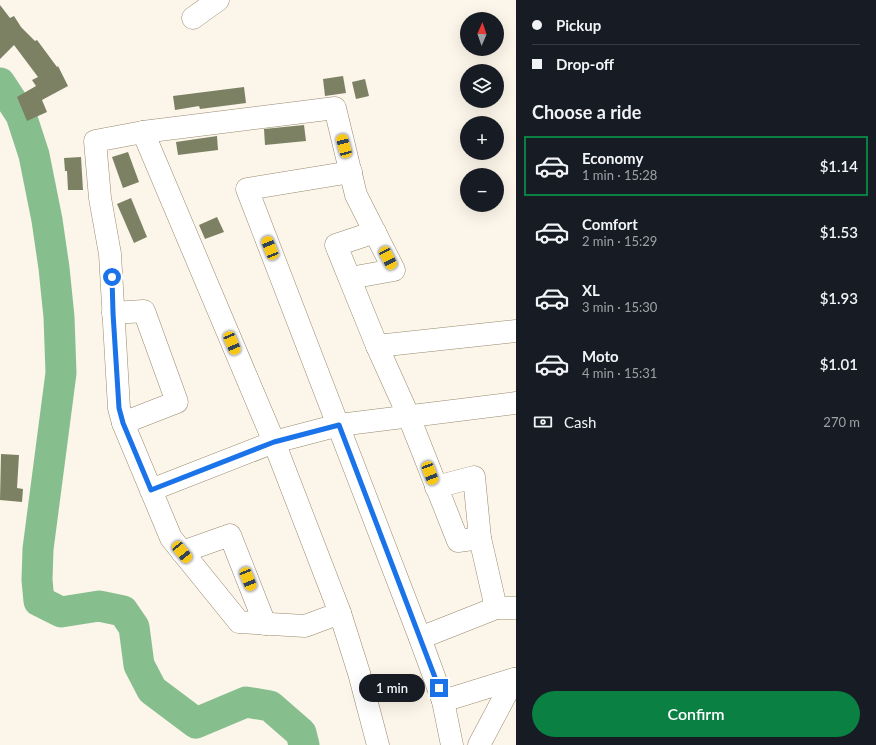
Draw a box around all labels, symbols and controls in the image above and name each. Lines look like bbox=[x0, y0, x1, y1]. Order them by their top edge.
north arrow bbox=[460, 12, 504, 56]
map controls bbox=[460, 12, 504, 212]
text: Pickup bbox=[556, 16, 601, 34]
text: Drop-off bbox=[556, 55, 614, 73]
button: layers bbox=[460, 64, 504, 108]
text: Choose a ride bbox=[532, 101, 641, 123]
button: + bbox=[460, 116, 504, 160]
car bbox=[335, 133, 353, 159]
icon: car bbox=[534, 148, 570, 184]
text: Economy bbox=[582, 149, 643, 167]
text: $1.14 bbox=[820, 157, 858, 175]
text: 1 min · 15:28 bbox=[582, 167, 657, 183]
button: − bbox=[460, 168, 504, 212]
icon: car bbox=[534, 214, 570, 250]
text: Comfort bbox=[582, 215, 638, 233]
text: $1.53 bbox=[820, 223, 858, 241]
text: 2 min · 15:29 bbox=[582, 233, 657, 249]
car bbox=[260, 235, 280, 261]
car bbox=[377, 245, 399, 271]
route start bbox=[103, 268, 121, 286]
icon: car bbox=[534, 280, 570, 316]
text: XL bbox=[582, 281, 600, 299]
text: $1.93 bbox=[820, 289, 858, 307]
text: 3 min · 15:30 bbox=[582, 299, 657, 315]
car bbox=[222, 330, 242, 356]
icon: car bbox=[534, 346, 570, 382]
text: Moto bbox=[582, 347, 619, 365]
text: $1.01 bbox=[820, 355, 858, 373]
text: 4 min · 15:31 bbox=[582, 365, 657, 381]
icon: cash bbox=[532, 411, 554, 433]
text: Cash bbox=[564, 413, 596, 431]
text: 270 m bbox=[823, 414, 860, 430]
car bbox=[420, 460, 440, 486]
car bbox=[170, 539, 194, 565]
car bbox=[238, 566, 258, 592]
callout: 1 min bbox=[359, 674, 425, 702]
route end bbox=[430, 679, 448, 697]
text: 1 min bbox=[376, 680, 408, 696]
button: Confirm bbox=[532, 691, 860, 737]

